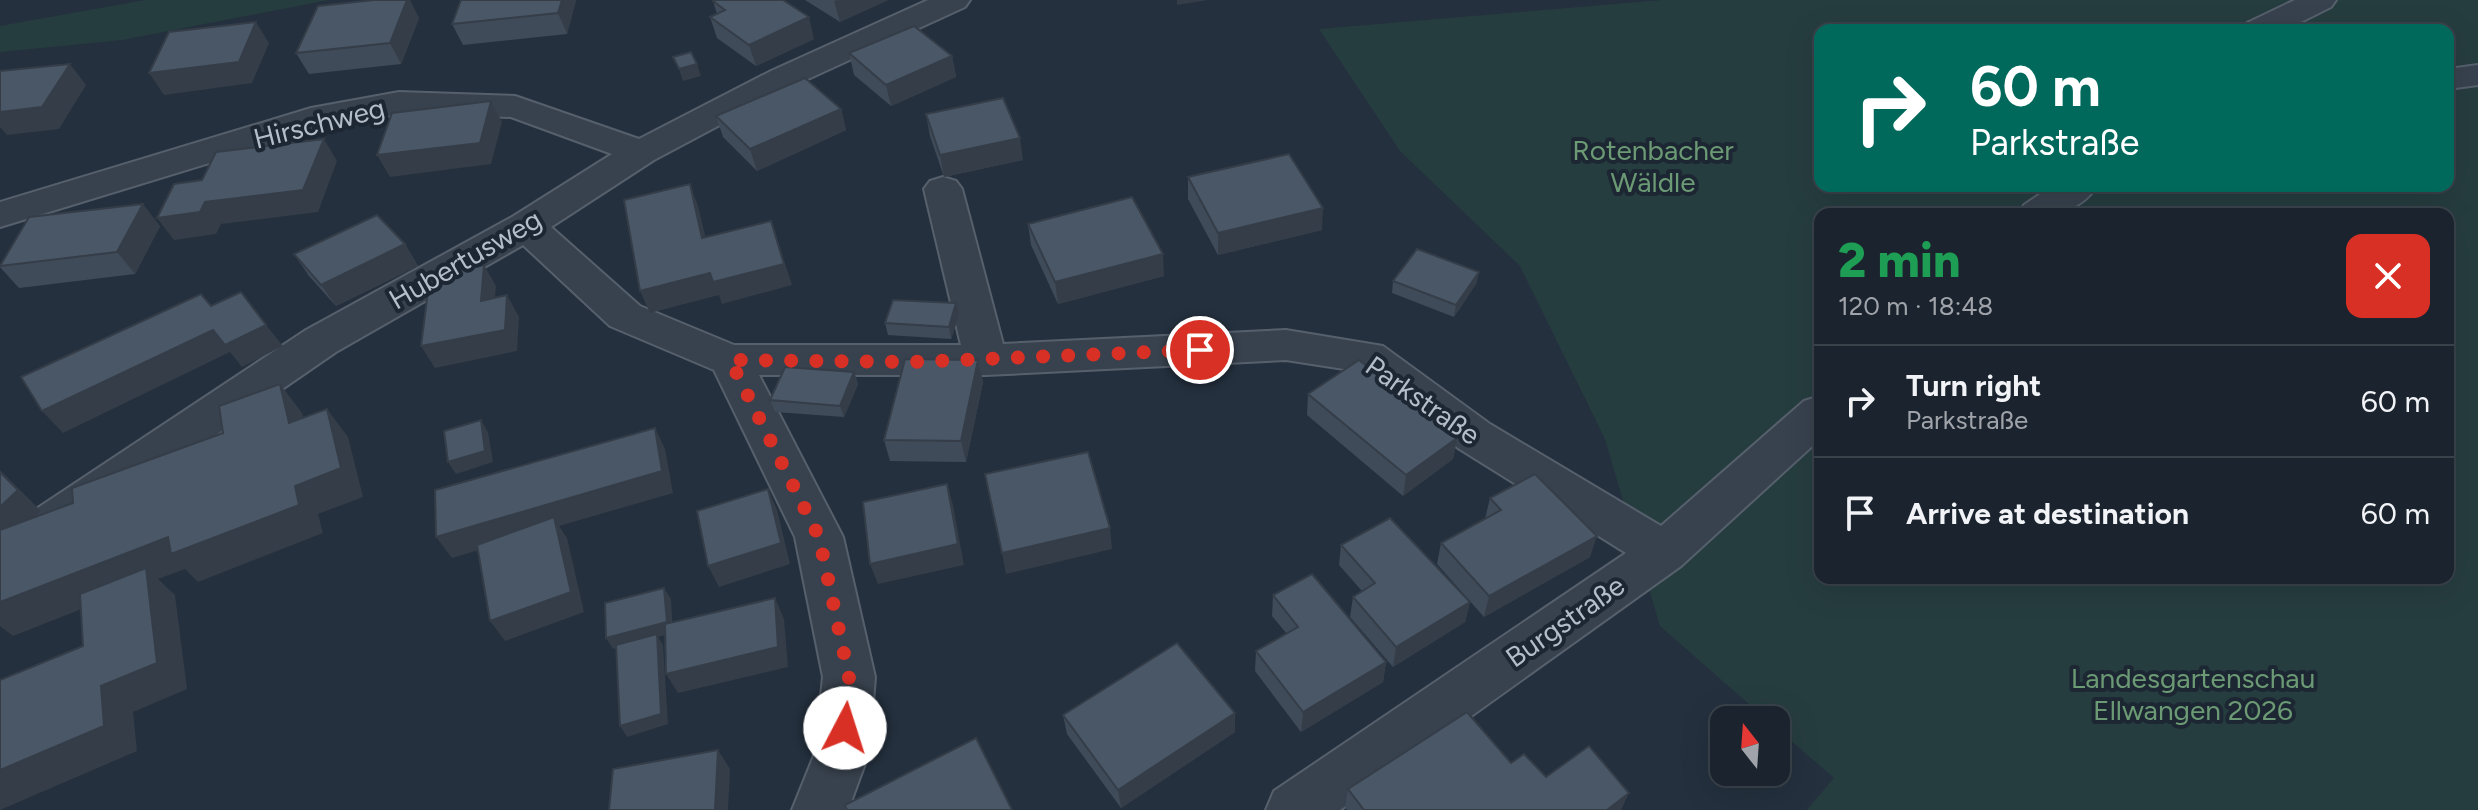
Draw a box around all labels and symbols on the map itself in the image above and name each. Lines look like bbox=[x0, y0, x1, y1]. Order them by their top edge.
street label: Hirschweg bbox=[250, 90, 388, 156]
park label: Rotenbacher Wäldle bbox=[1572, 133, 1734, 199]
street label: Hubertusweg bbox=[383, 202, 547, 316]
pin bbox=[1166, 316, 1234, 384]
street label: Parkstraße bbox=[1359, 348, 1487, 452]
street label: Burgstraße bbox=[1499, 568, 1631, 674]
park label: Landesgartenschau Ellwangen 2026 bbox=[2071, 661, 2315, 727]
position arrow bbox=[803, 686, 887, 770]
north arrow bbox=[1710, 706, 1790, 786]

